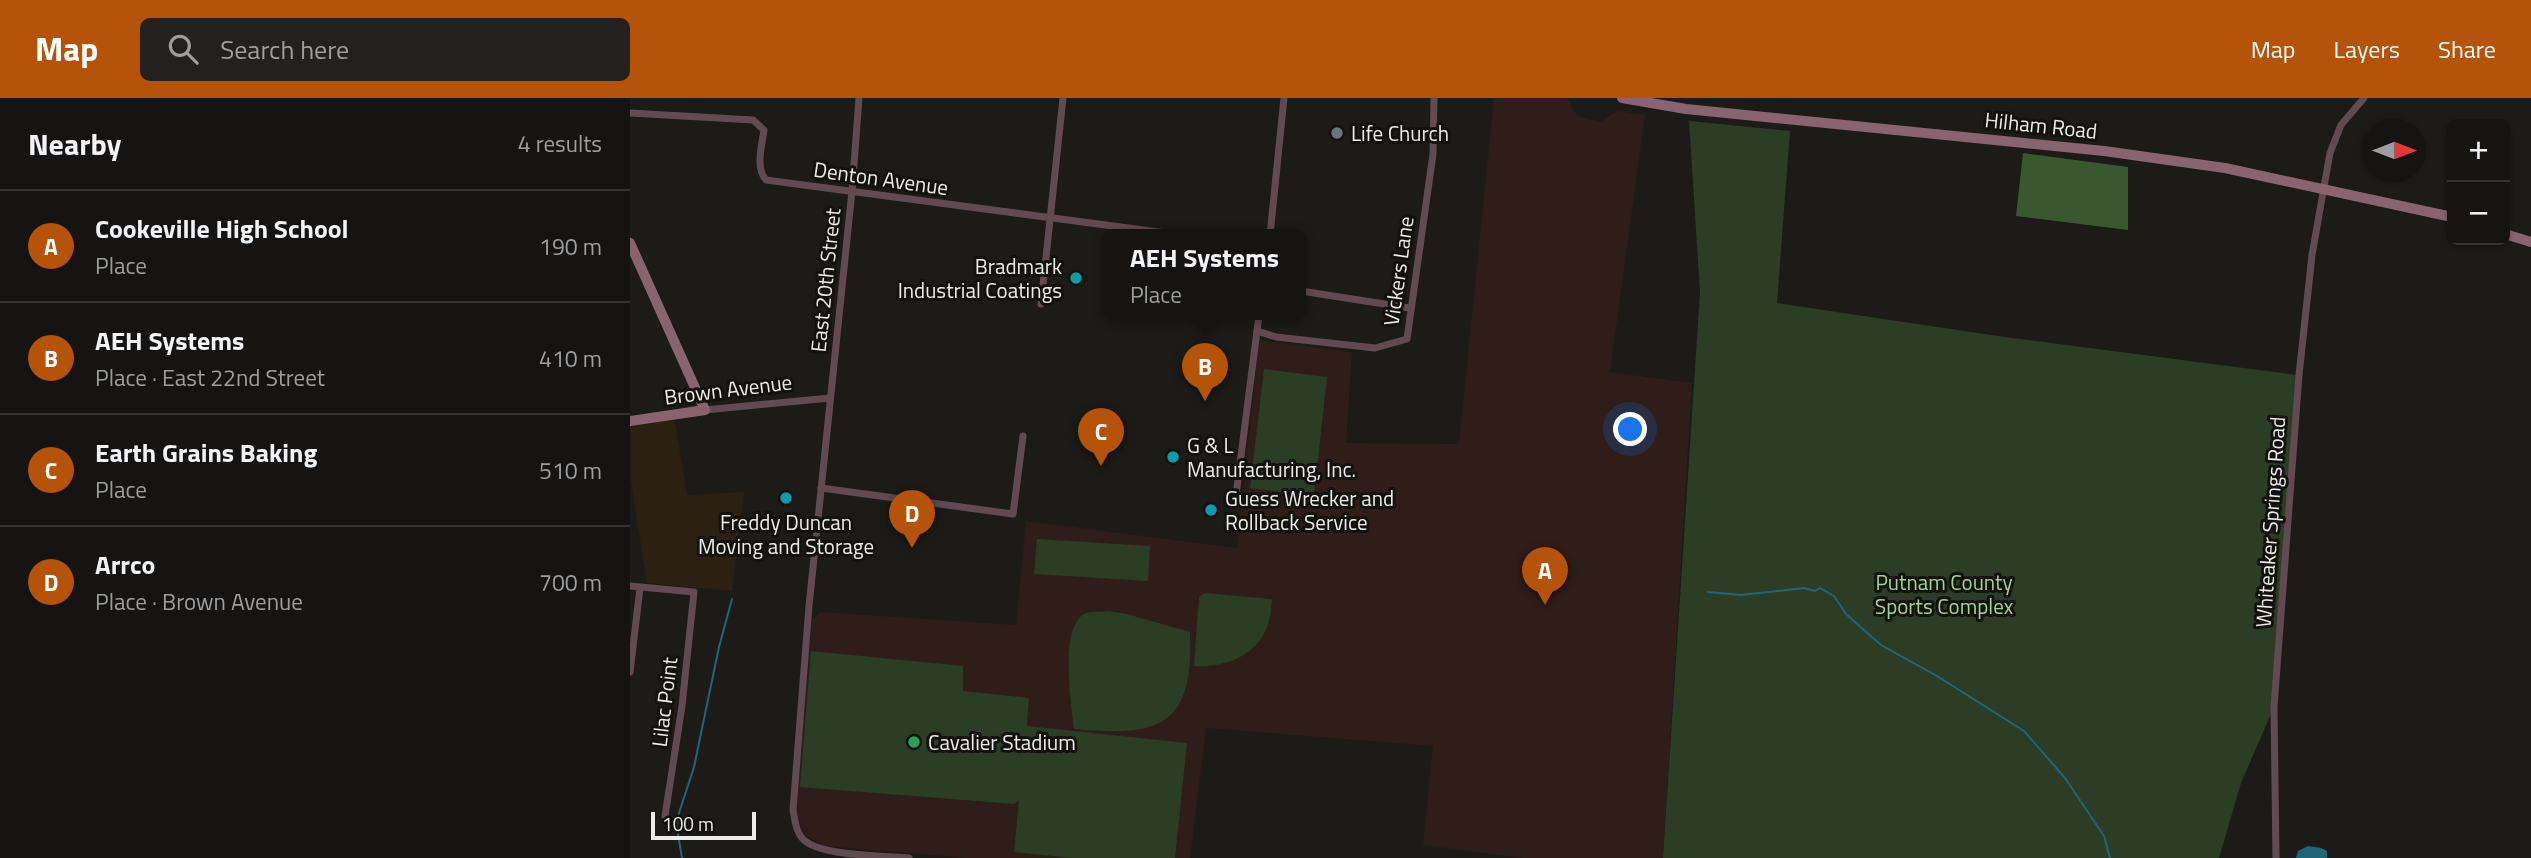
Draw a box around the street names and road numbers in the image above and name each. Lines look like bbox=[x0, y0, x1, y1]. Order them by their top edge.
street label: Hilham Road bbox=[1983, 103, 2099, 147]
street label: Denton Avenue bbox=[812, 153, 950, 203]
street label: East 20th Street bbox=[802, 206, 849, 354]
street label: Vickers Lane bbox=[1374, 214, 1422, 328]
street label: Brown Avenue bbox=[662, 365, 794, 413]
street label: Whiteaker Springs Road bbox=[2247, 415, 2293, 629]
street label: Lilac Point bbox=[643, 655, 685, 749]

